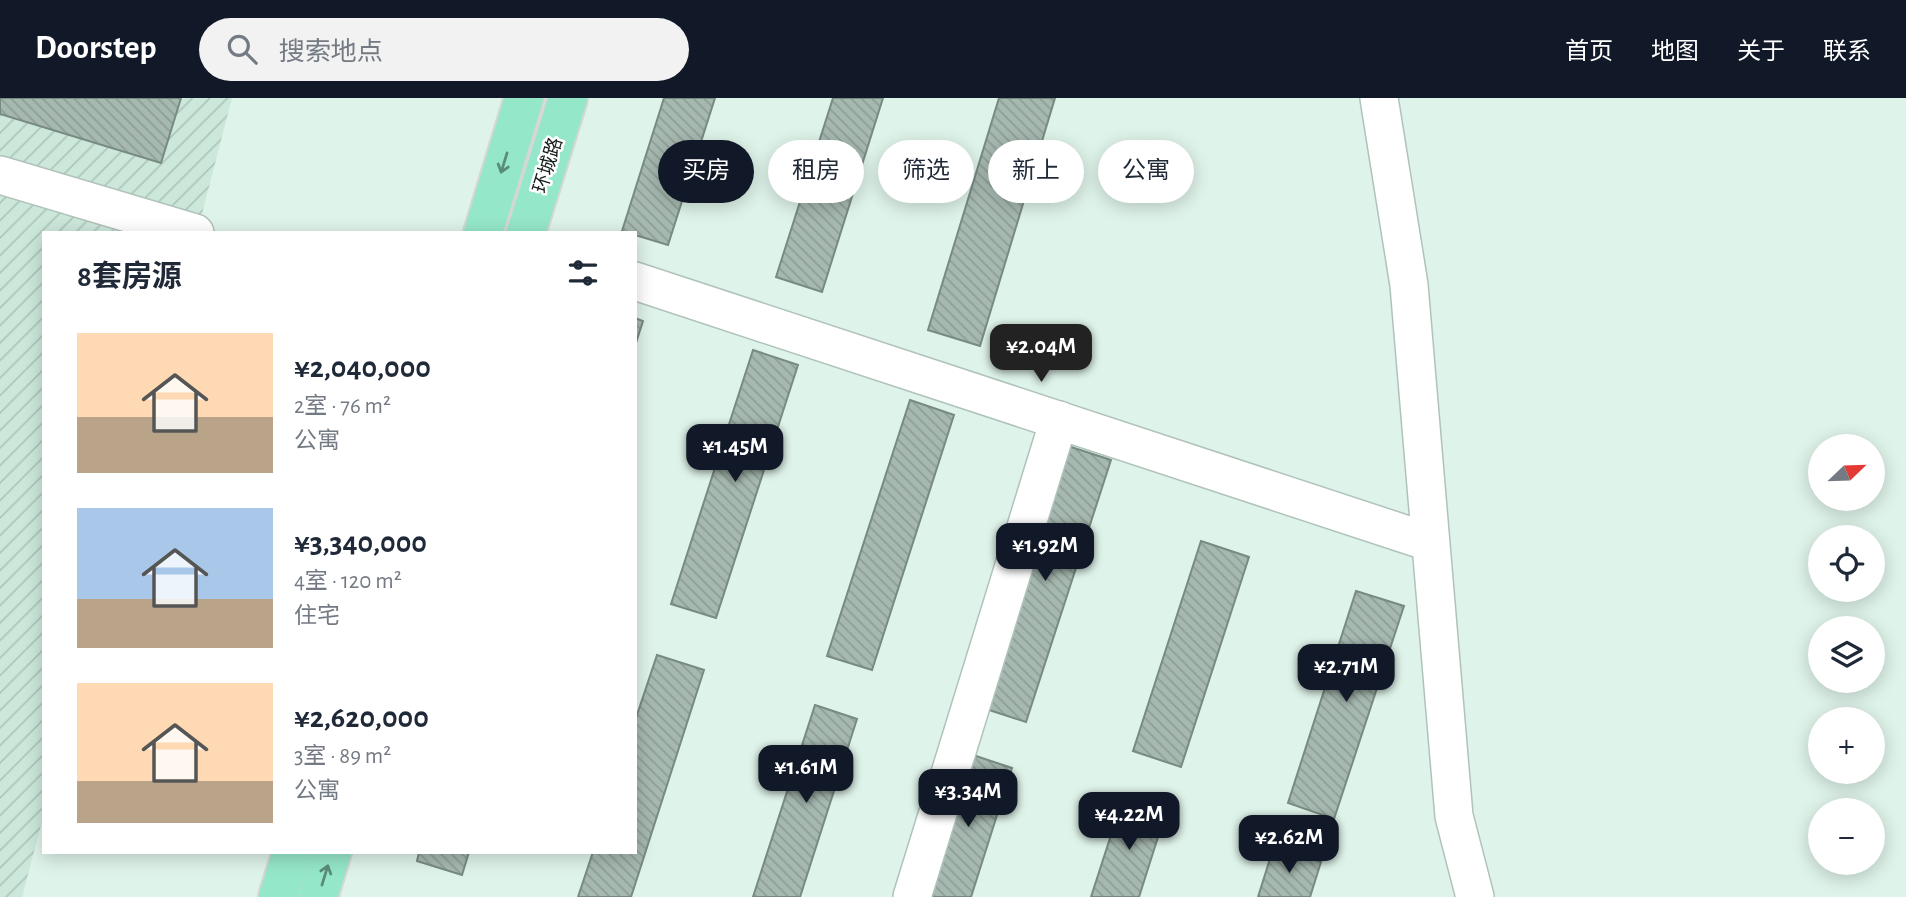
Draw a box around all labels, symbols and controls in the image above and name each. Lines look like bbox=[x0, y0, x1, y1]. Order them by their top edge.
search box bbox=[199, 18, 689, 81]
icon: search bbox=[223, 30, 261, 68]
text: Doorstep bbox=[35, 32, 157, 65]
text: 搜索地点 bbox=[279, 39, 383, 65]
text: 首页 bbox=[1565, 40, 1613, 64]
text: 地图 bbox=[1651, 40, 1699, 64]
text: 关于 bbox=[1737, 40, 1785, 64]
text: 联系 bbox=[1823, 40, 1871, 64]
street label: 环城路 bbox=[530, 135, 566, 195]
chip: 买房 bbox=[658, 140, 754, 203]
chip: 租房 bbox=[768, 140, 864, 203]
chip: 筛选 bbox=[878, 140, 974, 203]
chip: 新上 bbox=[988, 140, 1084, 203]
chip: 公寓 bbox=[1098, 140, 1194, 203]
one-way arrow bbox=[497, 152, 510, 174]
icon: filters bbox=[564, 254, 602, 292]
text: 8套房源 bbox=[77, 262, 182, 292]
pin: ¥2.04M bbox=[984, 324, 1098, 384]
text: ¥2.04M bbox=[1006, 335, 1076, 358]
text: ¥2,040,000 bbox=[294, 353, 431, 383]
icon: home bbox=[133, 361, 217, 445]
text: 2室 · 76 m² bbox=[294, 395, 391, 418]
pin: ¥1.45M bbox=[678, 424, 792, 484]
text: 公寓 bbox=[294, 430, 340, 453]
north arrow bbox=[1808, 434, 1885, 511]
map controls bbox=[1808, 434, 1885, 875]
text: ¥1.45M bbox=[702, 435, 768, 458]
pin: ¥1.92M bbox=[988, 524, 1102, 583]
button: locate bbox=[1808, 525, 1885, 602]
text: ¥3,340,000 bbox=[294, 528, 427, 558]
text: ¥1.92M bbox=[1012, 534, 1078, 557]
icon: home bbox=[133, 536, 217, 620]
text: 4室 · 120 m² bbox=[294, 570, 402, 593]
text: 住宅 bbox=[294, 605, 340, 628]
button: layers bbox=[1808, 616, 1885, 693]
pin: ¥2.71M bbox=[1289, 644, 1403, 704]
text: ¥2.71M bbox=[1314, 655, 1378, 678]
text: ¥2,620,000 bbox=[294, 703, 429, 733]
button: + bbox=[1808, 707, 1885, 784]
icon: home bbox=[133, 711, 217, 795]
text: 3室 · 89 m² bbox=[294, 745, 391, 768]
pin: ¥1.61M bbox=[749, 746, 863, 805]
text: ¥1.61M bbox=[774, 756, 838, 779]
pin: ¥3.34M bbox=[911, 770, 1025, 829]
text: 公寓 bbox=[294, 780, 340, 803]
text: ¥3.34M bbox=[934, 780, 1002, 803]
pin: ¥4.22M bbox=[1072, 792, 1186, 852]
button: − bbox=[1808, 798, 1885, 875]
text: ¥4.22M bbox=[1095, 803, 1163, 826]
pin: ¥2.62M bbox=[1232, 816, 1346, 875]
text: ¥2.62M bbox=[1255, 826, 1323, 849]
one-way arrow bbox=[320, 864, 333, 886]

